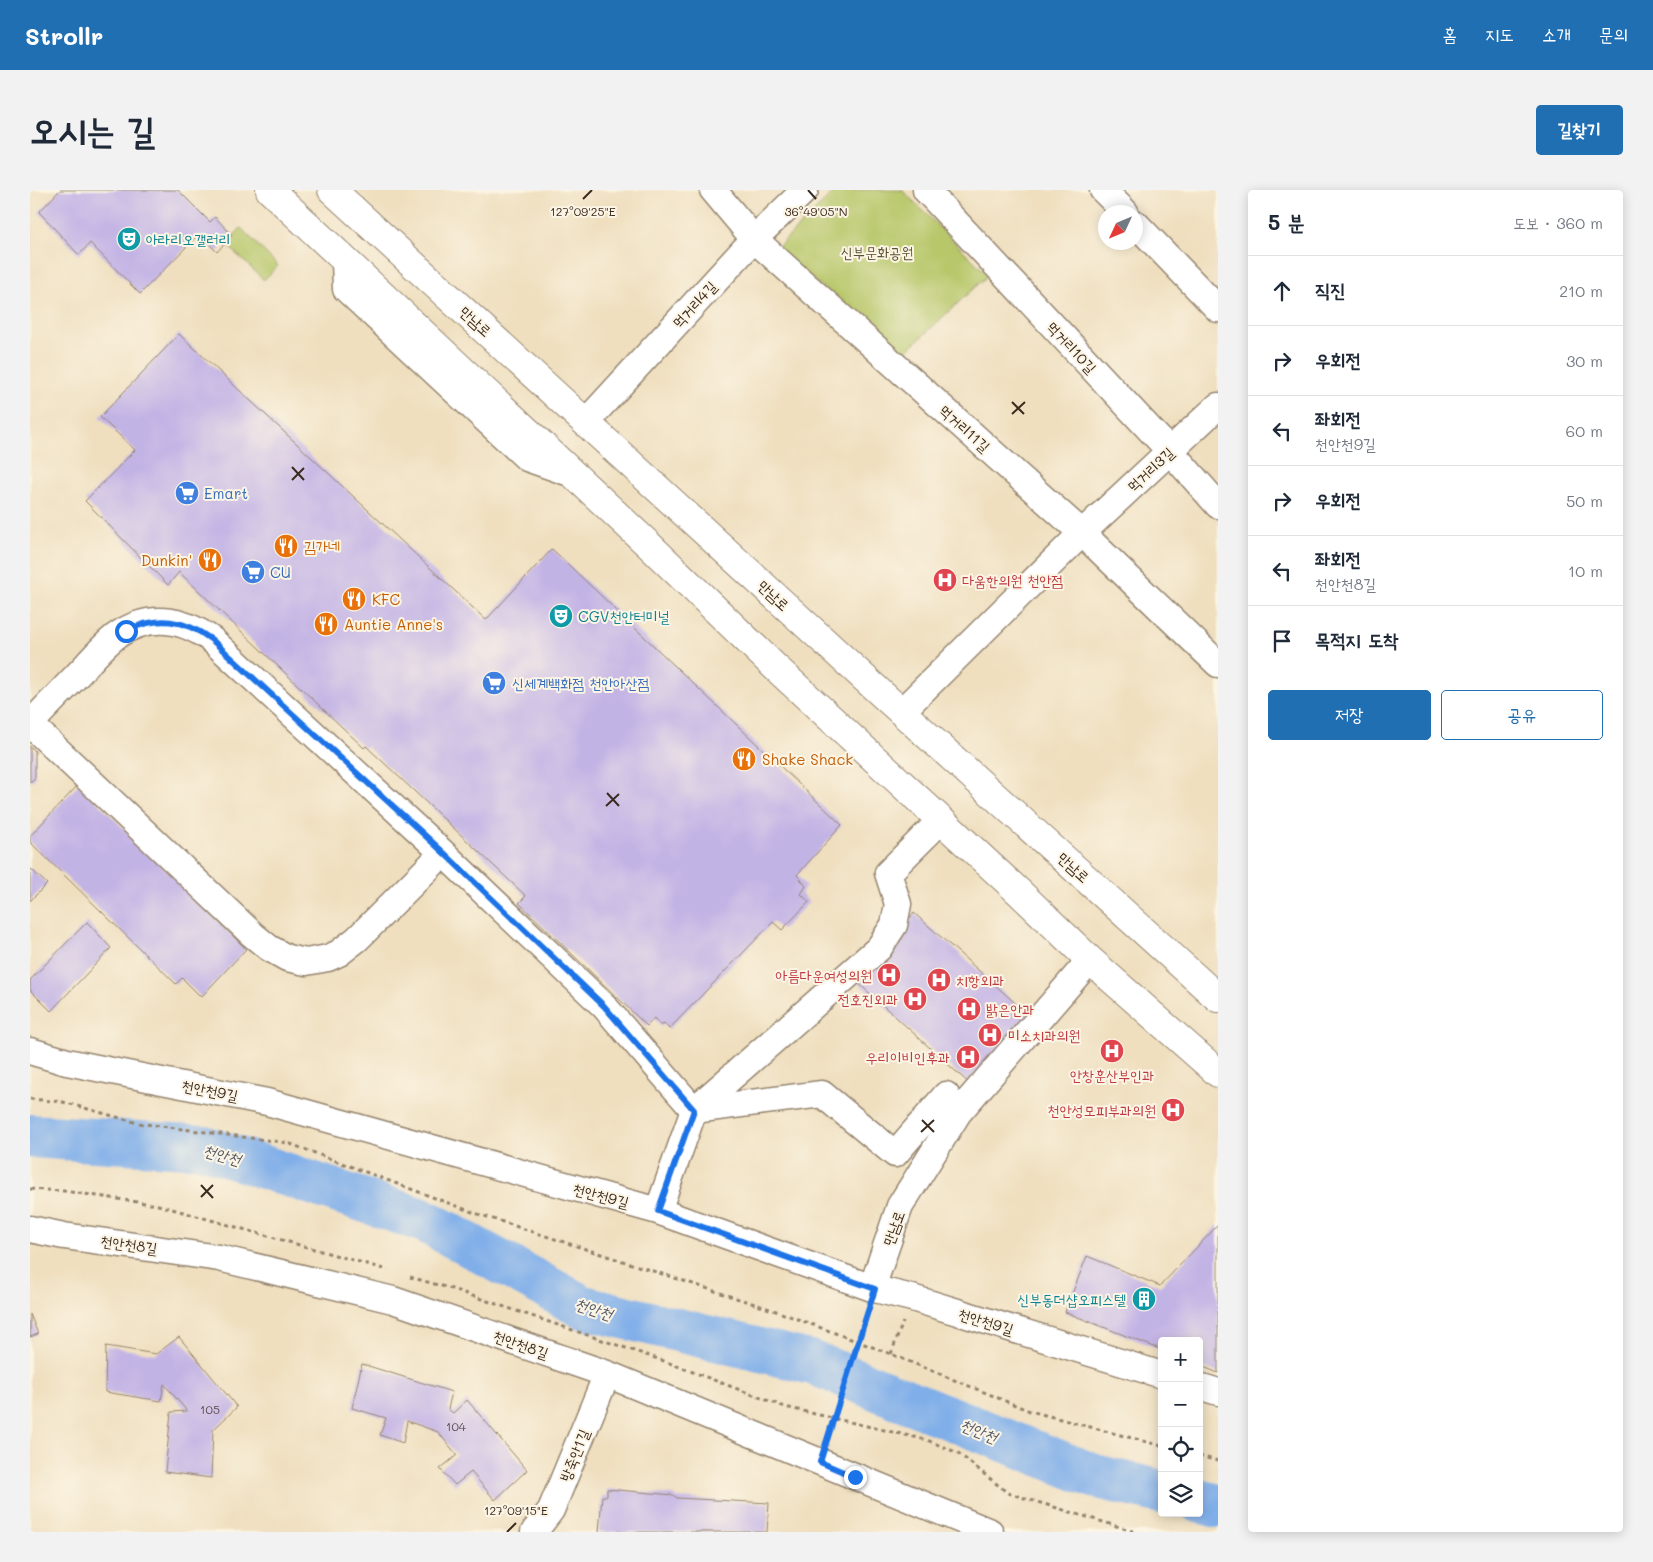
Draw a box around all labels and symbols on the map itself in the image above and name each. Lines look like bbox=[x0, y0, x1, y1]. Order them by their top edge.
text: 127°09'25"E bbox=[550, 203, 616, 219]
text: 36°49'05"N bbox=[784, 203, 848, 219]
north arrow bbox=[1098, 205, 1143, 250]
theatre icon: 아라리오갤러리 bbox=[116, 226, 142, 252]
place label: 아라리오갤러리 bbox=[146, 229, 231, 249]
park label: 신부문화공원 bbox=[841, 242, 913, 262]
street label: 먹거리4길 bbox=[667, 276, 721, 332]
street label: 만남로 bbox=[456, 301, 496, 341]
street label: 먹거리10길 bbox=[1043, 317, 1101, 377]
street label: 먹거리11길 bbox=[935, 400, 995, 456]
street label: 먹거리3길 bbox=[1122, 442, 1178, 496]
supermarket icon: Emart bbox=[174, 480, 200, 506]
place label: Emart bbox=[204, 483, 248, 503]
restaurant icon: 김가네 bbox=[273, 533, 299, 559]
place label: 김가네 bbox=[304, 536, 340, 556]
restaurant icon: Dunkin' bbox=[197, 547, 223, 573]
place label: Dunkin' bbox=[141, 550, 192, 570]
supermarket icon: CU bbox=[240, 559, 266, 585]
place label: CU bbox=[270, 562, 291, 582]
hospital icon: 다움한의원 천안점 bbox=[932, 567, 958, 593]
place label: 다움한의원 천안점 bbox=[962, 570, 1063, 590]
street label: 만남로 bbox=[754, 575, 794, 615]
restaurant icon: KFC bbox=[341, 586, 367, 612]
place label: KFC bbox=[372, 589, 400, 609]
theatre icon: CGV천안터미널 bbox=[548, 603, 574, 629]
place label: CGV천안터미널 bbox=[578, 606, 670, 626]
restaurant icon: Auntie Anne's bbox=[313, 611, 339, 637]
place label: Auntie Anne's bbox=[344, 614, 443, 634]
route start bbox=[115, 620, 138, 643]
supermarket icon: 신세계백화점 천안아산점 bbox=[481, 670, 507, 696]
place label: 신세계백화점 천안아산점 bbox=[512, 673, 650, 693]
restaurant icon: Shake Shack bbox=[731, 746, 757, 772]
place label: Shake Shack bbox=[762, 749, 853, 769]
street label: 만남로 bbox=[1054, 847, 1094, 887]
hospital icon: 아름다운여성의원 bbox=[876, 962, 902, 988]
place label: 아름다운여성의원 bbox=[775, 965, 872, 985]
hospital icon: 치항외과 bbox=[926, 967, 952, 993]
place label: 치항외과 bbox=[956, 970, 1004, 990]
hospital icon: 전호진외과 bbox=[902, 986, 928, 1012]
place label: 전호진외과 bbox=[838, 989, 898, 1009]
hospital icon: 밝은안과 bbox=[956, 996, 982, 1022]
place label: 밝은안과 bbox=[986, 999, 1034, 1019]
hospital icon: 미소치과의원 bbox=[977, 1022, 1003, 1048]
place label: 미소치과의원 bbox=[1008, 1025, 1080, 1045]
hospital icon: 안창훈산부인과 bbox=[1099, 1038, 1125, 1064]
hospital icon: 우리이비인후과 bbox=[955, 1044, 981, 1070]
place label: 우리이비인후과 bbox=[866, 1047, 950, 1067]
place label: 안창훈산부인과 bbox=[1070, 1065, 1154, 1085]
street label: 천안천9길 bbox=[180, 1075, 240, 1105]
hospital icon: 천안성모피부과의원 bbox=[1160, 1097, 1186, 1123]
place label: 천안성모피부과의원 bbox=[1047, 1100, 1156, 1120]
water label: 천안천 bbox=[201, 1139, 246, 1170]
street label: 천안천9길 bbox=[571, 1178, 631, 1212]
street label: 만남로 bbox=[877, 1208, 909, 1248]
street label: 천안천8길 bbox=[99, 1230, 159, 1258]
building icon: 신부동더샵오피스텔 bbox=[1131, 1286, 1157, 1312]
place label: 신부동더샵오피스텔 bbox=[1017, 1289, 1126, 1309]
water label: 천안천 bbox=[572, 1292, 618, 1325]
street label: 천안천9길 bbox=[956, 1303, 1016, 1339]
street label: 천안천8길 bbox=[491, 1325, 551, 1363]
house number: 105 bbox=[200, 1401, 220, 1417]
water label: 천안천 bbox=[957, 1413, 1003, 1448]
house number: 104 bbox=[446, 1418, 466, 1434]
street label: 방죽안1길 bbox=[554, 1426, 594, 1484]
route end bbox=[844, 1466, 867, 1489]
text: 127°09'15"E bbox=[484, 1502, 548, 1518]

